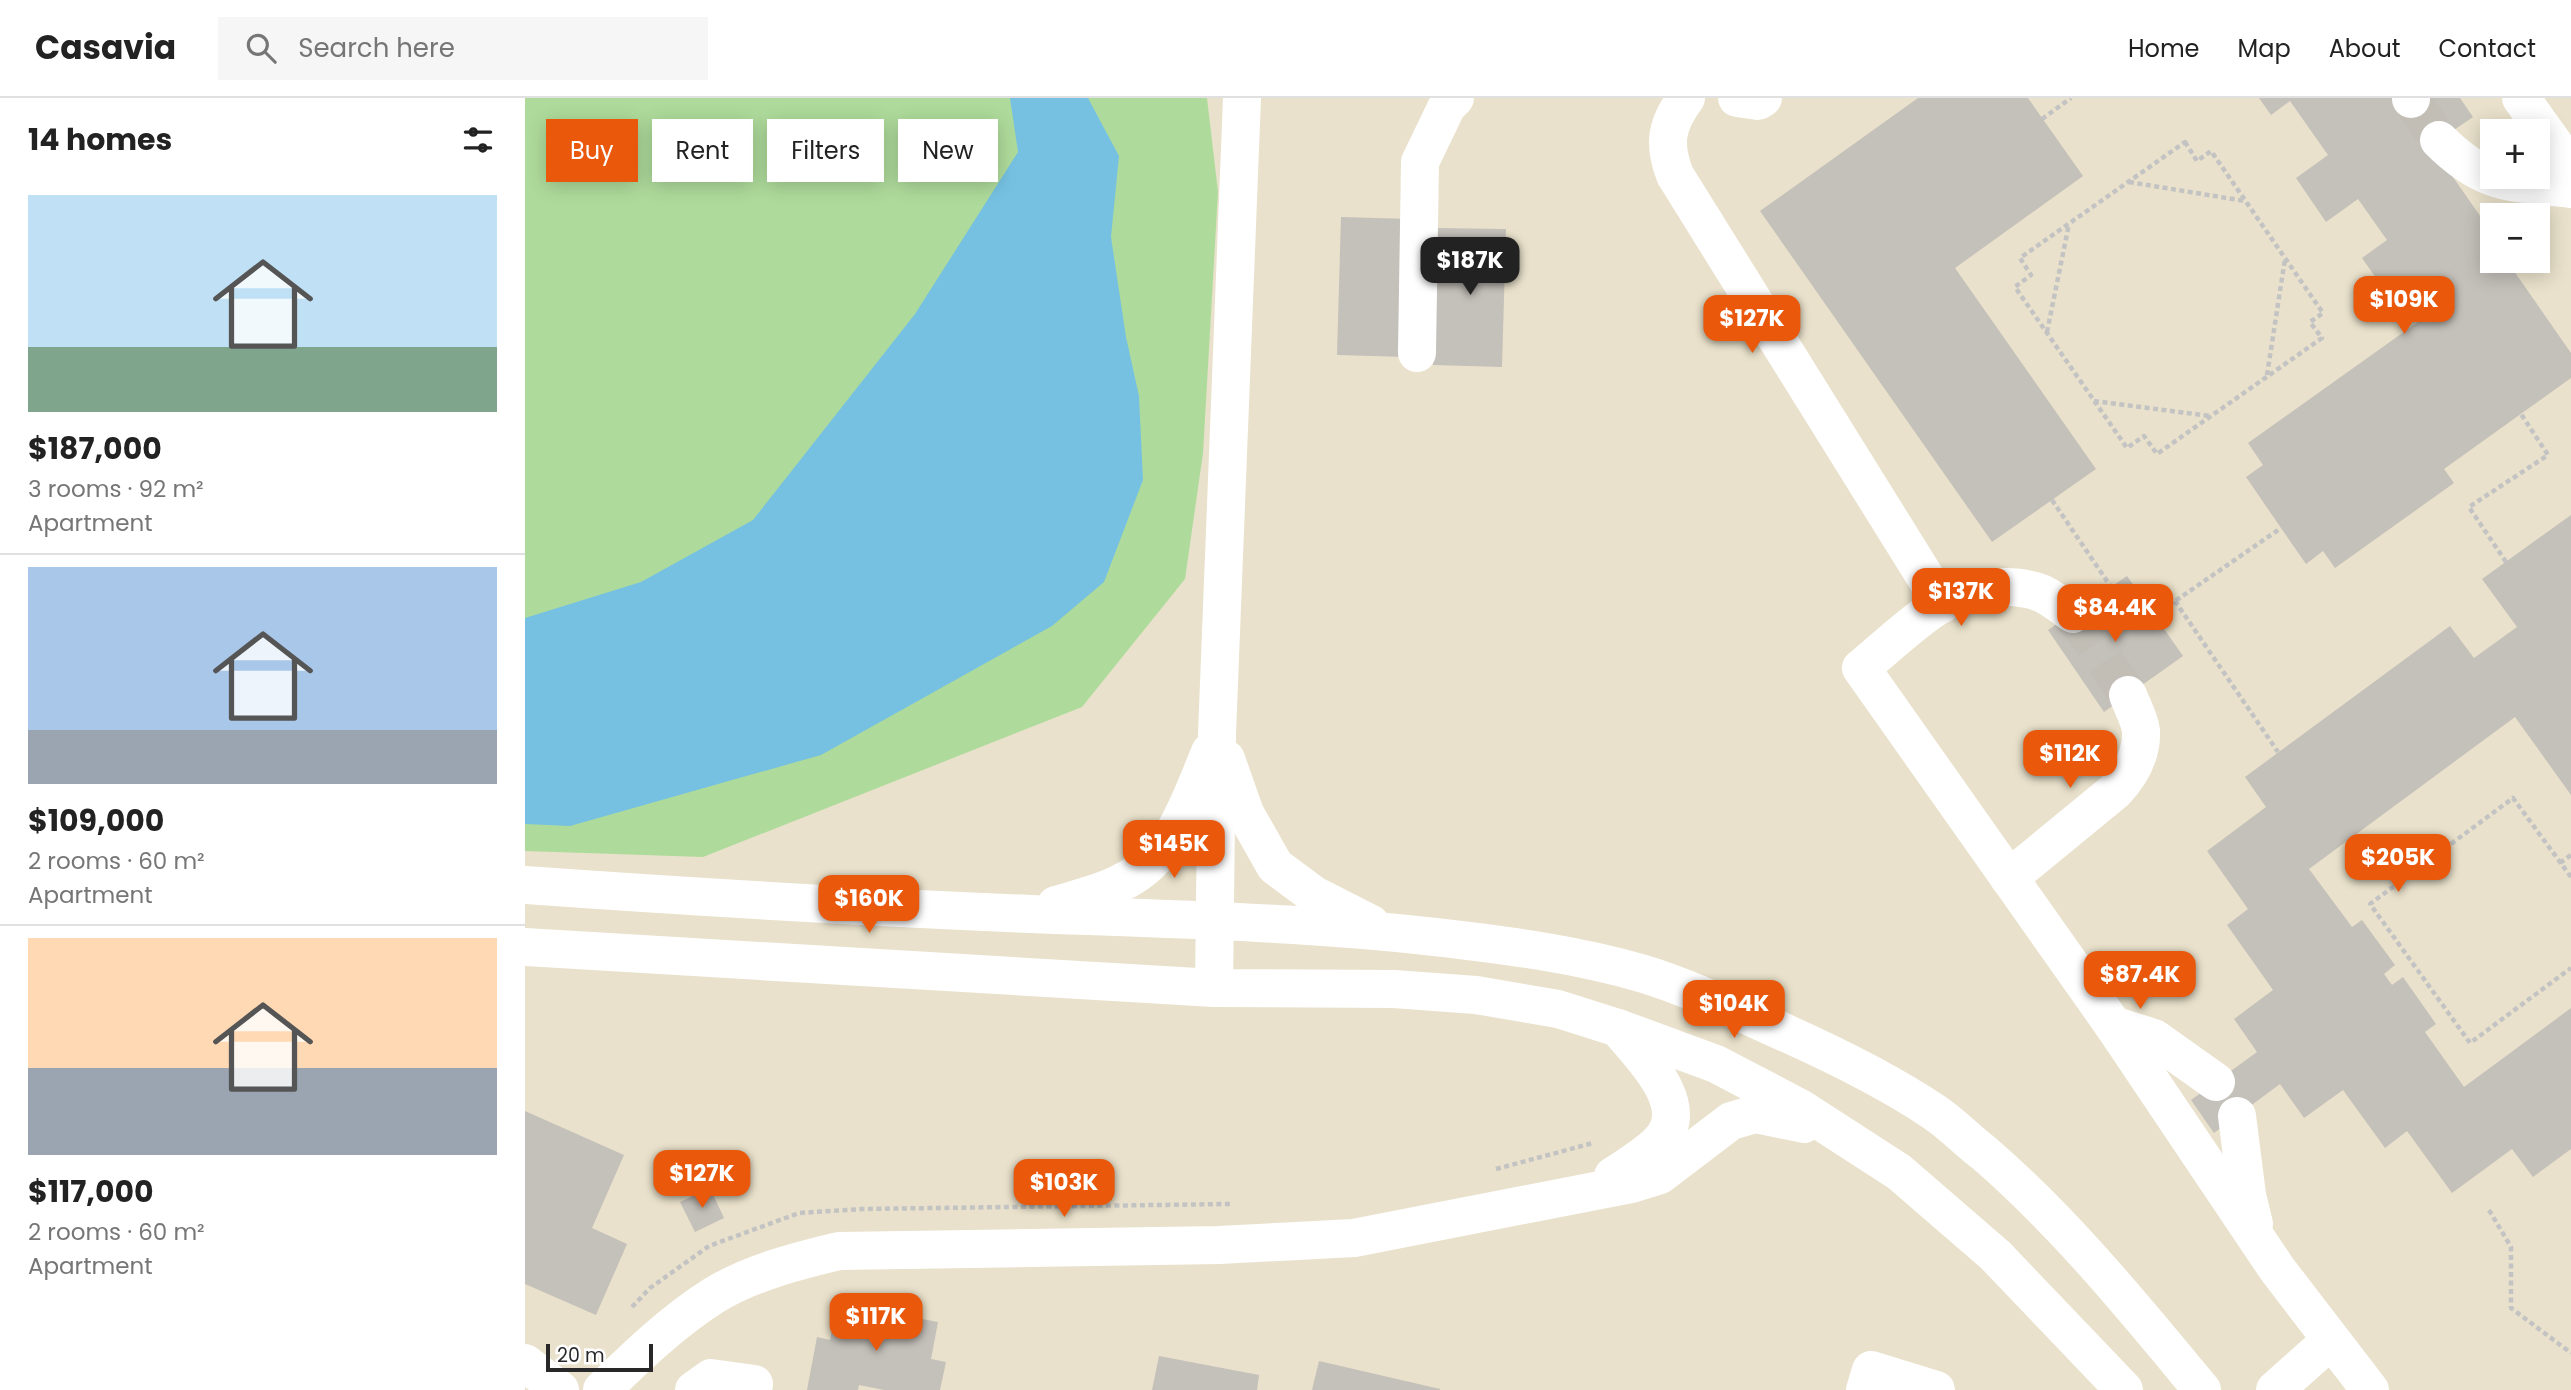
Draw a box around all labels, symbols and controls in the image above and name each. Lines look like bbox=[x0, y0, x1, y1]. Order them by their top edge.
search box bbox=[218, 17, 708, 80]
text: Casavia bbox=[35, 24, 176, 71]
icon: search bbox=[242, 29, 280, 67]
text: Search here bbox=[298, 30, 455, 66]
text: Home bbox=[2128, 32, 2200, 65]
text: Map bbox=[2238, 32, 2291, 65]
text: About bbox=[2329, 32, 2400, 65]
text: Contact bbox=[2438, 32, 2536, 65]
text: 14 homes bbox=[28, 118, 172, 161]
chip: Buy bbox=[546, 119, 638, 182]
chip: Rent bbox=[652, 119, 753, 182]
chip: Filters bbox=[767, 119, 884, 182]
chip: New bbox=[898, 119, 998, 182]
map controls bbox=[2480, 119, 2550, 273]
button: + bbox=[2480, 119, 2550, 189]
icon: filters bbox=[459, 121, 497, 159]
button: − bbox=[2480, 203, 2550, 273]
pin: $187K bbox=[1421, 238, 1519, 297]
icon: home bbox=[200, 241, 326, 367]
text: $187K bbox=[1436, 244, 1504, 276]
pin: $109K bbox=[2355, 276, 2453, 336]
text: $109K bbox=[2370, 283, 2438, 315]
pin: $127K bbox=[1703, 296, 1801, 355]
text: $127K bbox=[1719, 302, 1785, 334]
text: $187,000 bbox=[28, 427, 162, 470]
text: 3 rooms · 92 m² bbox=[28, 473, 204, 505]
text: Apartment bbox=[28, 507, 153, 539]
pin: $137K bbox=[1912, 568, 2010, 628]
text: $137K bbox=[1928, 575, 1994, 607]
pin: $84.4K bbox=[2058, 584, 2172, 644]
text: $84.4K bbox=[2073, 591, 2157, 623]
icon: home bbox=[200, 613, 326, 739]
pin: $112K bbox=[2021, 730, 2119, 790]
text: $112K bbox=[2039, 737, 2101, 769]
text: $109,000 bbox=[28, 799, 164, 842]
pin: $145K bbox=[1125, 820, 1223, 880]
text: $145K bbox=[1139, 827, 1209, 859]
pin: $205K bbox=[2349, 834, 2447, 894]
text: $205K bbox=[2361, 841, 2435, 873]
text: 2 rooms · 60 m² bbox=[28, 845, 205, 877]
pin: $160K bbox=[820, 876, 918, 935]
text: Apartment bbox=[28, 879, 153, 911]
text: $160K bbox=[834, 882, 904, 914]
pin: $87.4K bbox=[2083, 951, 2197, 1011]
text: $87.4K bbox=[2100, 958, 2180, 990]
pin: $104K bbox=[1685, 981, 1783, 1040]
icon: home bbox=[200, 984, 326, 1110]
text: $104K bbox=[1699, 987, 1769, 1019]
pin: $127K bbox=[653, 1150, 751, 1210]
text: $127K bbox=[669, 1157, 735, 1189]
pin: $103K bbox=[1015, 1160, 1113, 1219]
text: $103K bbox=[1030, 1166, 1098, 1198]
text: $117,000 bbox=[28, 1170, 154, 1213]
text: 2 rooms · 60 m² bbox=[28, 1216, 205, 1248]
text: Apartment bbox=[28, 1250, 153, 1282]
pin: $117K bbox=[827, 1294, 925, 1353]
text: $117K bbox=[846, 1300, 906, 1332]
scale bar bbox=[546, 1341, 653, 1373]
text: 20 m bbox=[557, 1342, 605, 1369]

